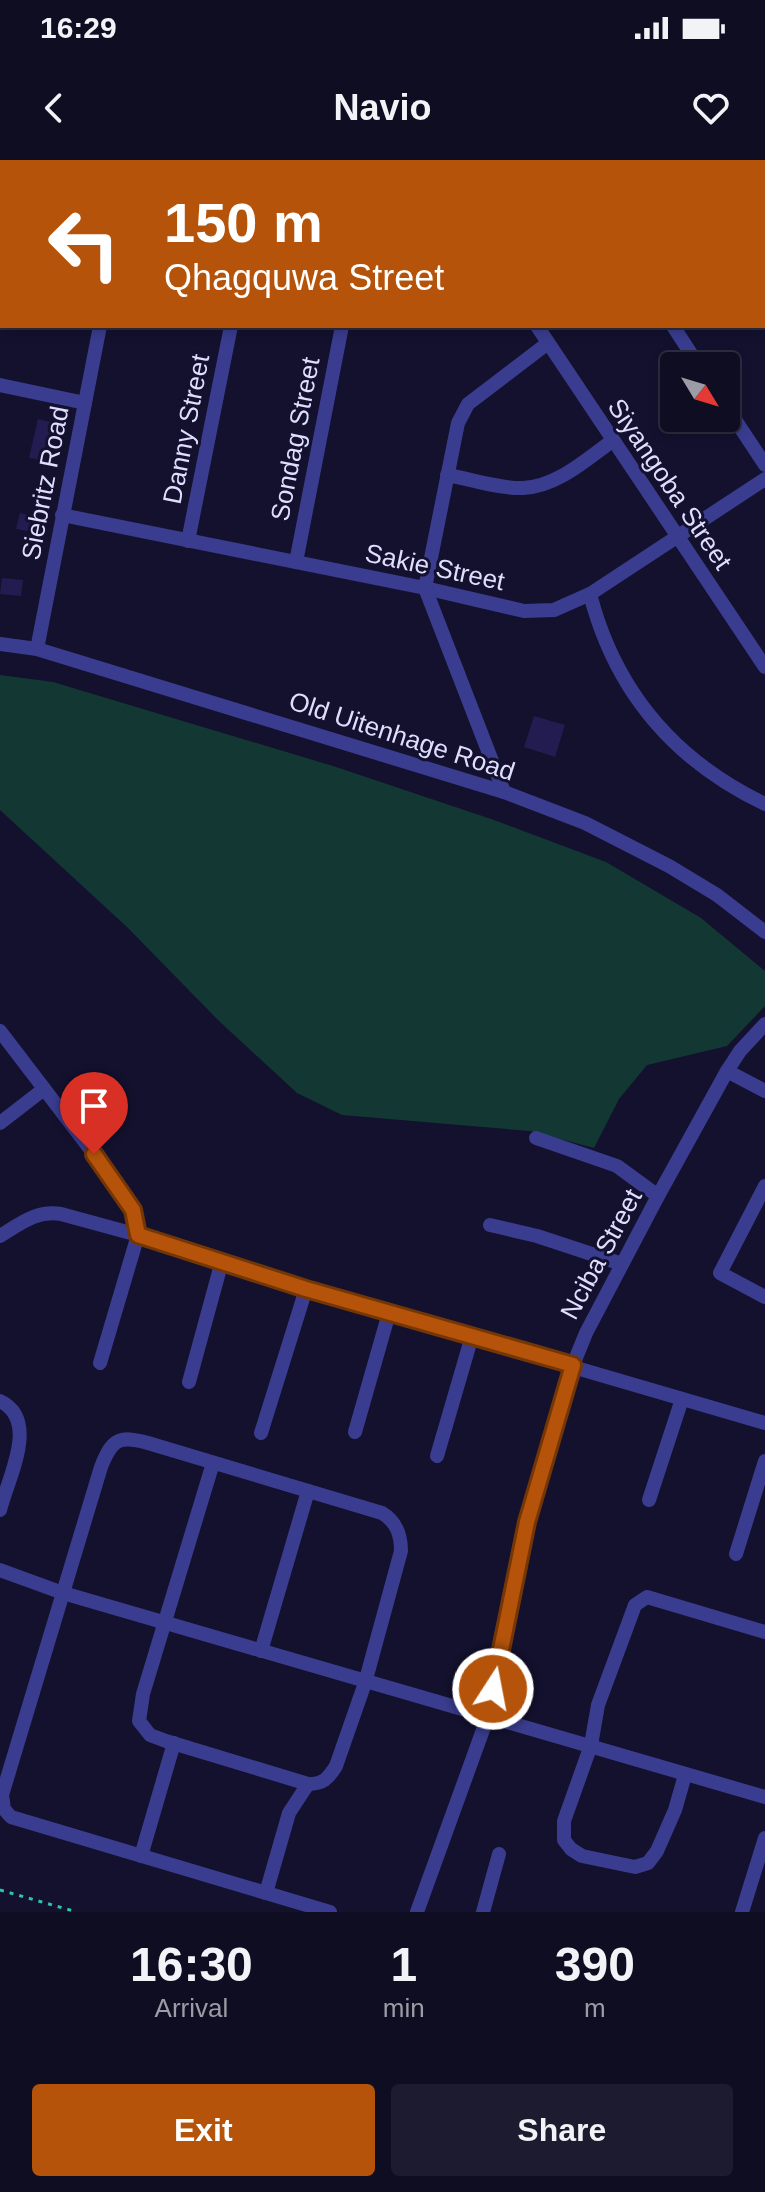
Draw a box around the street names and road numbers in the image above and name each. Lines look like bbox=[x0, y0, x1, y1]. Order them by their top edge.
street label: Danny Street bbox=[157, 351, 215, 506]
street label: Sondag Street bbox=[264, 354, 326, 523]
street label: Siyangoba Street bbox=[602, 393, 739, 576]
street label: Siebritz Road bbox=[15, 404, 75, 562]
street label: Sakie Street bbox=[363, 538, 508, 597]
street label: Old Uitenhage Road bbox=[285, 685, 519, 787]
street label: Nciba Street bbox=[554, 1183, 648, 1324]

